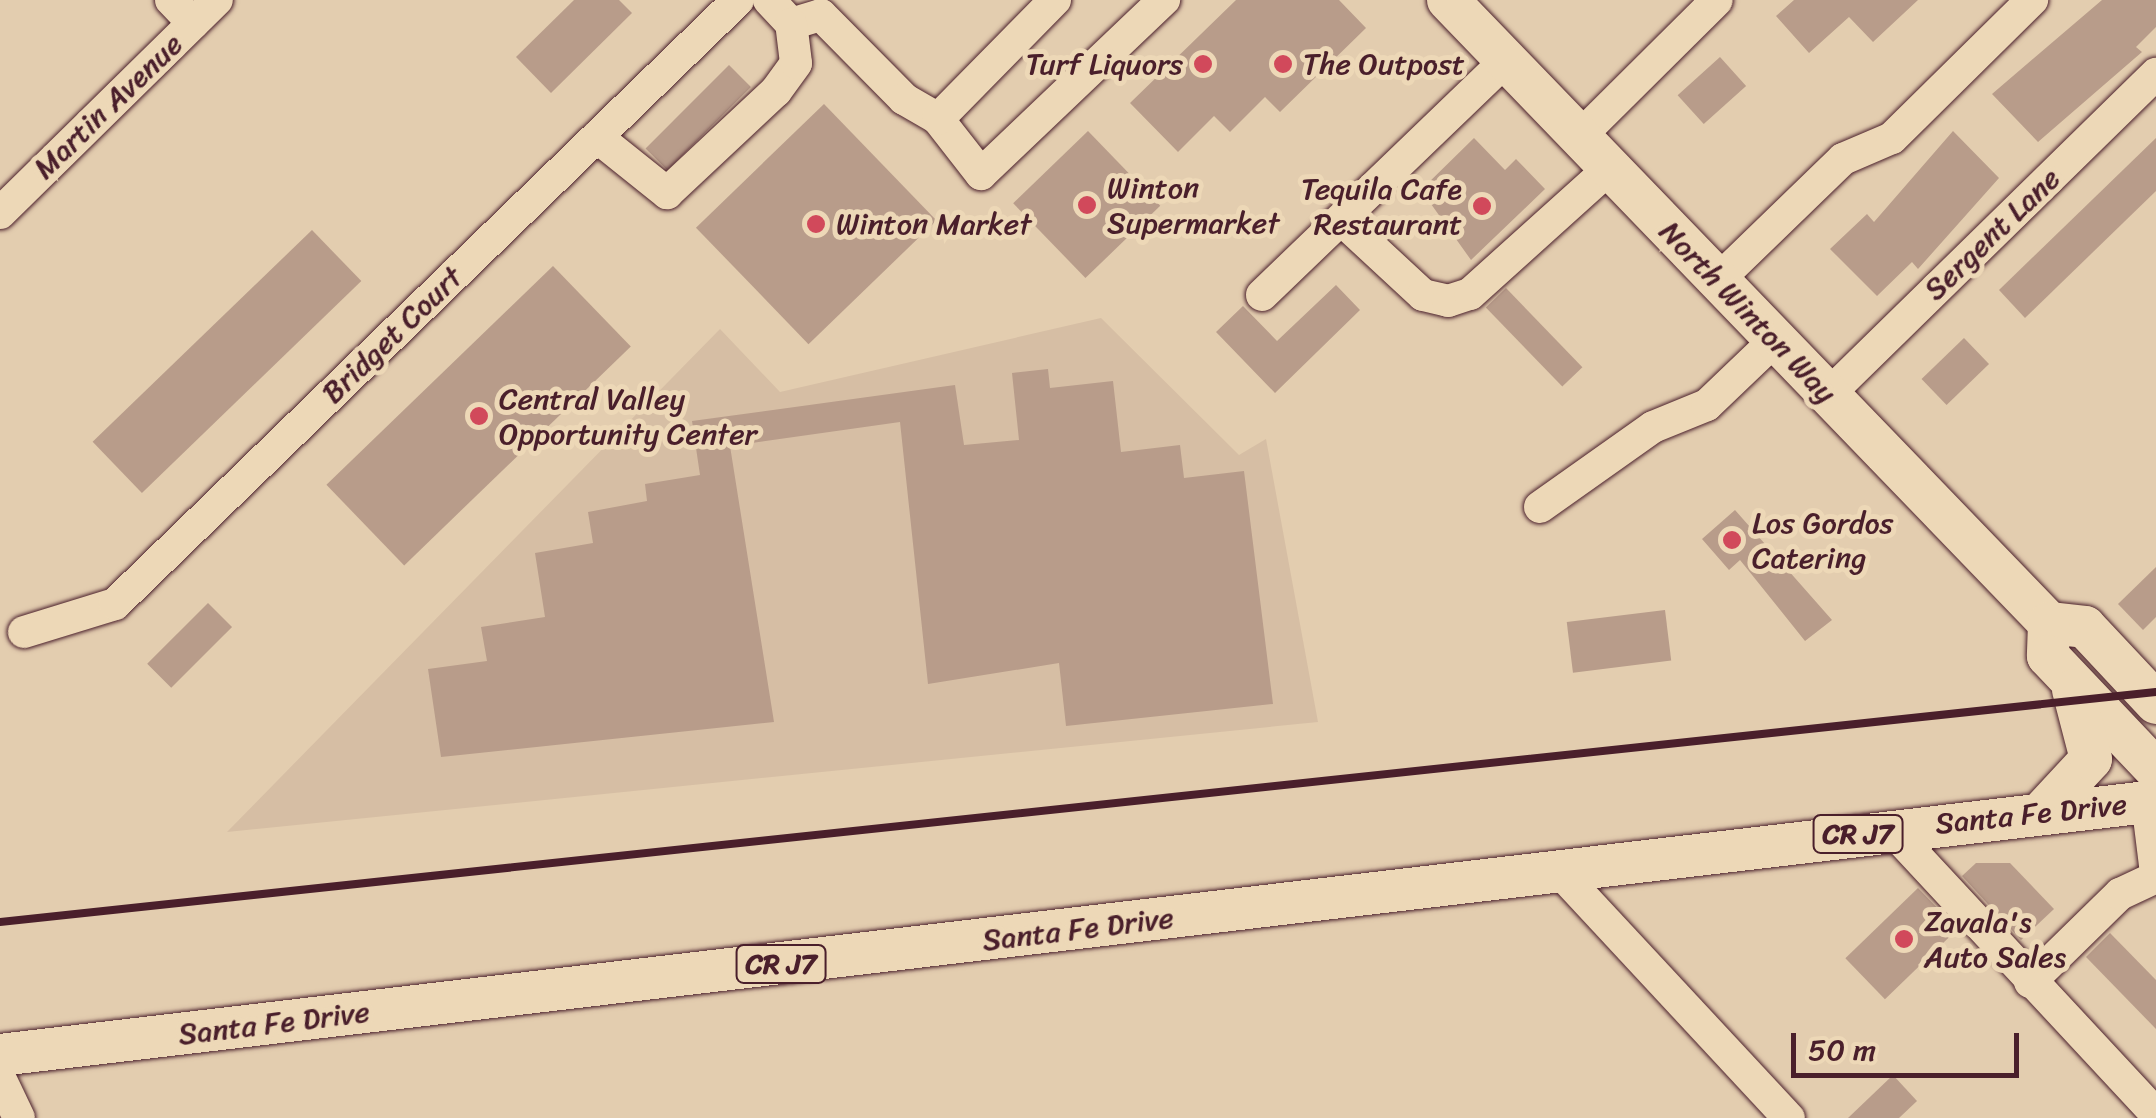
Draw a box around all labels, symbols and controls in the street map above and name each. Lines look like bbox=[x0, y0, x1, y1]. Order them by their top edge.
street label: Martin Avenue bbox=[26, 26, 190, 186]
place label: Turf Liquors bbox=[1028, 46, 1183, 82]
place label: The Outpost bbox=[1303, 46, 1464, 82]
marker: Turf Liquors bbox=[1192, 53, 1214, 75]
marker: The Outpost bbox=[1272, 53, 1294, 75]
street label: Sergent Lane bbox=[1917, 160, 2067, 308]
place label: Winton Supermarket bbox=[1107, 170, 1279, 240]
place label: Tequila Cafe Restaurant bbox=[1300, 171, 1462, 242]
marker: Winton Supermarket bbox=[1076, 194, 1098, 216]
marker: Tequila Cafe Restaurant bbox=[1471, 195, 1493, 217]
place label: Winton Market bbox=[836, 206, 1031, 242]
marker: Winton Market bbox=[805, 213, 827, 235]
street label: North Winton Way bbox=[1652, 214, 1844, 410]
street label: Bridget Court bbox=[314, 259, 470, 411]
place label: Central Valley Opportunity Center bbox=[499, 381, 758, 452]
marker: Central Valley Opportunity Center bbox=[468, 405, 490, 427]
place label: Los Gordos Catering bbox=[1752, 505, 1892, 576]
marker: Los Gordos Catering bbox=[1721, 529, 1743, 551]
street label: Santa Fe Drive bbox=[1933, 786, 2129, 842]
road number: CR J7 bbox=[1810, 811, 1906, 857]
street label: Santa Fe Drive bbox=[980, 899, 1176, 959]
place label: Zavala's Auto Sales bbox=[1924, 904, 2068, 974]
marker: Zavala's Auto Sales bbox=[1893, 928, 1915, 950]
road number: CR J7 bbox=[734, 941, 828, 987]
street label: Santa Fe Drive bbox=[176, 993, 372, 1053]
scale bar bbox=[1796, 1013, 2024, 1075]
text: 50 m bbox=[1808, 1023, 1876, 1077]

